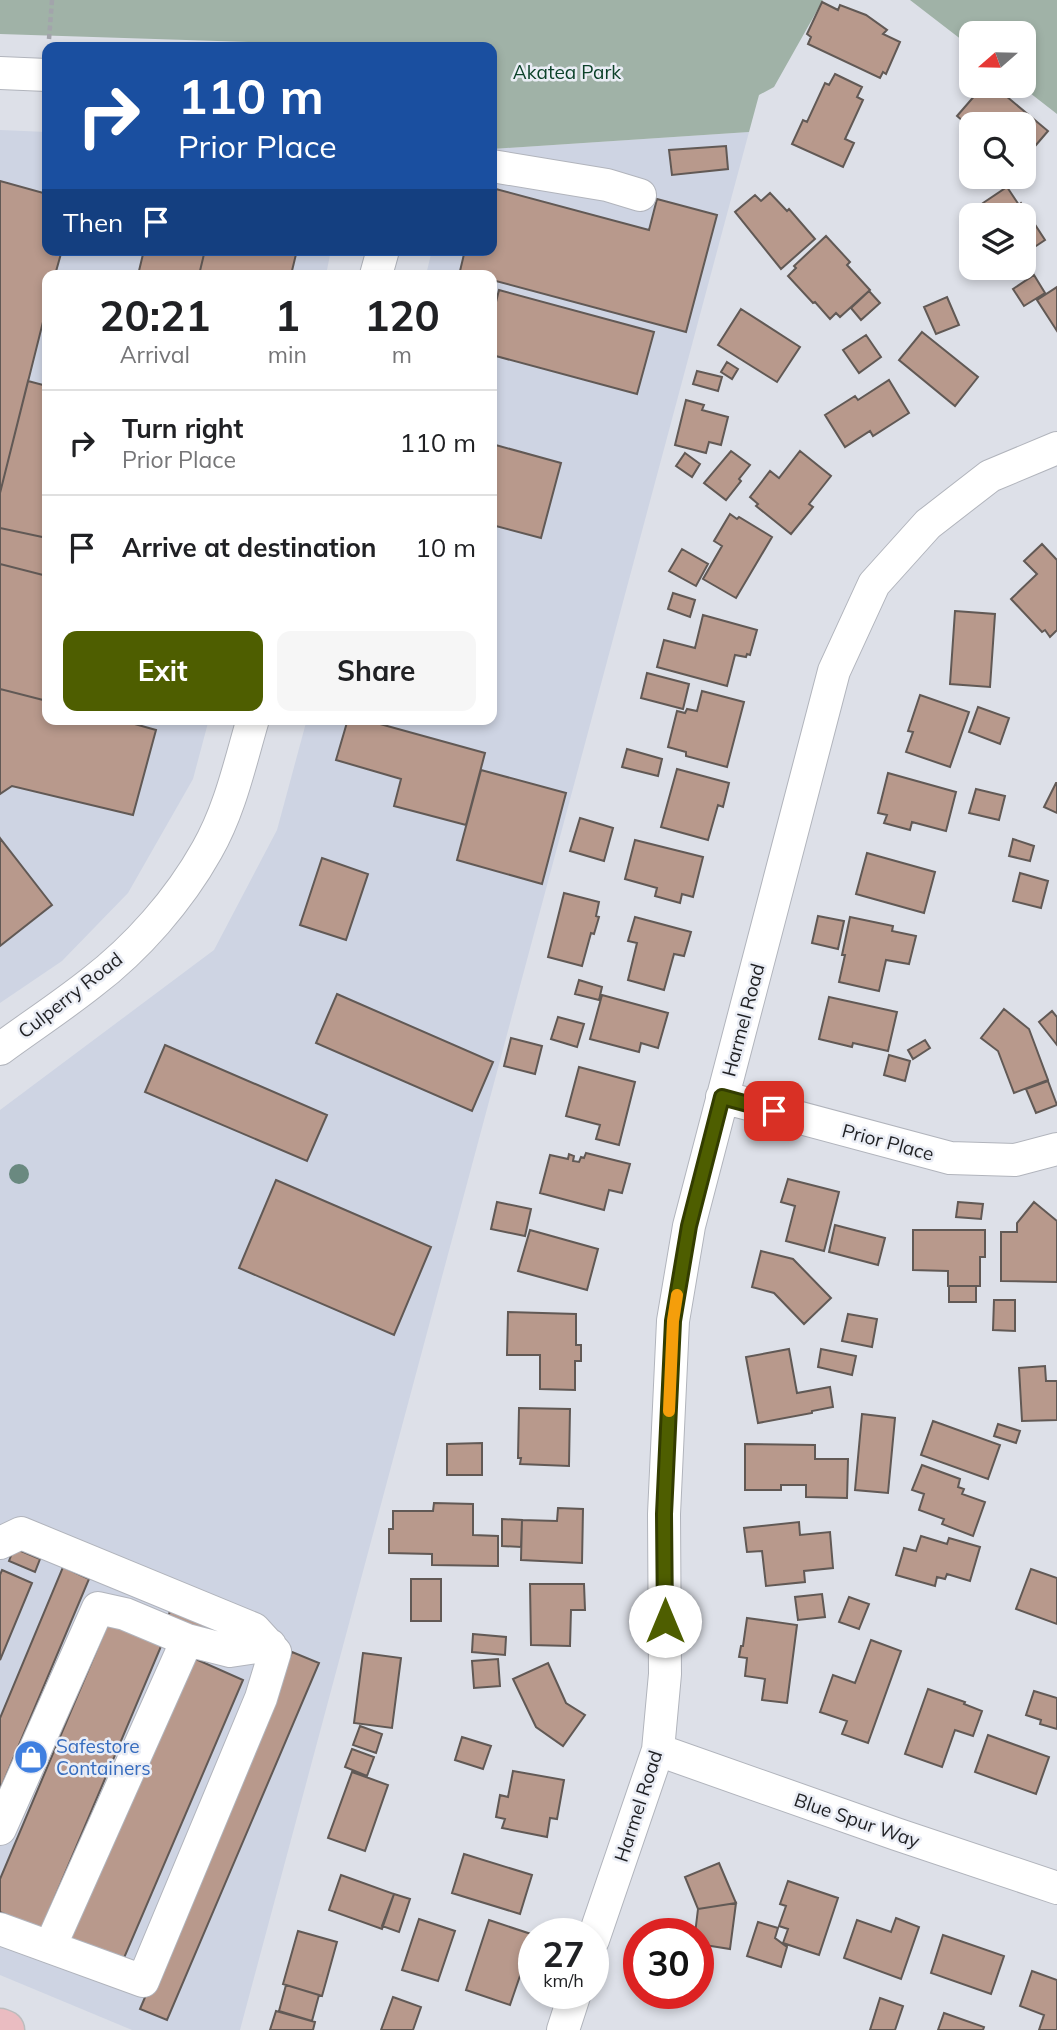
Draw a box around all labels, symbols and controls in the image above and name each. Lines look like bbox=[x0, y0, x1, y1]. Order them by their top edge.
north arrow bbox=[959, 21, 1036, 98]
map controls bbox=[959, 21, 1036, 280]
park label: Akatea Park bbox=[513, 60, 621, 84]
text: 110 m bbox=[178, 65, 324, 126]
icon: right bbox=[63, 70, 154, 161]
button: search bbox=[959, 112, 1036, 189]
text: Prior Place bbox=[178, 126, 337, 166]
icon: arrive bbox=[137, 203, 175, 241]
button: layers bbox=[959, 203, 1036, 280]
text: Then bbox=[63, 206, 123, 239]
text: 20:21 bbox=[99, 289, 210, 342]
text: 1 bbox=[275, 289, 300, 342]
text: 120 bbox=[364, 289, 440, 342]
text: Arrival bbox=[120, 340, 190, 369]
text: min bbox=[268, 340, 307, 369]
text: m bbox=[392, 340, 412, 369]
text: Turn right bbox=[122, 412, 243, 445]
icon: right bbox=[63, 424, 101, 462]
text: 110 m bbox=[400, 426, 476, 459]
text: Prior Place bbox=[122, 445, 236, 474]
icon: arrive bbox=[63, 529, 101, 567]
text: Arrive at destination bbox=[122, 531, 377, 564]
text: 10 m bbox=[415, 531, 476, 564]
button: Exit bbox=[63, 631, 263, 711]
button: Share bbox=[277, 631, 476, 711]
street label: Culperry Road bbox=[13, 947, 127, 1043]
street label: Harmel Road bbox=[716, 961, 770, 1079]
pin bbox=[744, 1081, 804, 1141]
icon: arrive bbox=[755, 1092, 793, 1130]
street label: Prior Place bbox=[839, 1118, 937, 1166]
position arrow bbox=[628, 1584, 702, 1658]
place label: Safestore Containers bbox=[56, 1734, 151, 1780]
shop icon: Safestore Containers bbox=[12, 1738, 50, 1776]
street label: Harmel Road bbox=[609, 1747, 667, 1865]
street label: Blue Spur Way bbox=[791, 1787, 923, 1853]
speed limit sign: 30 bbox=[623, 1918, 714, 2009]
text: 27 bbox=[542, 1932, 585, 1976]
text: km/h bbox=[543, 1969, 584, 1992]

